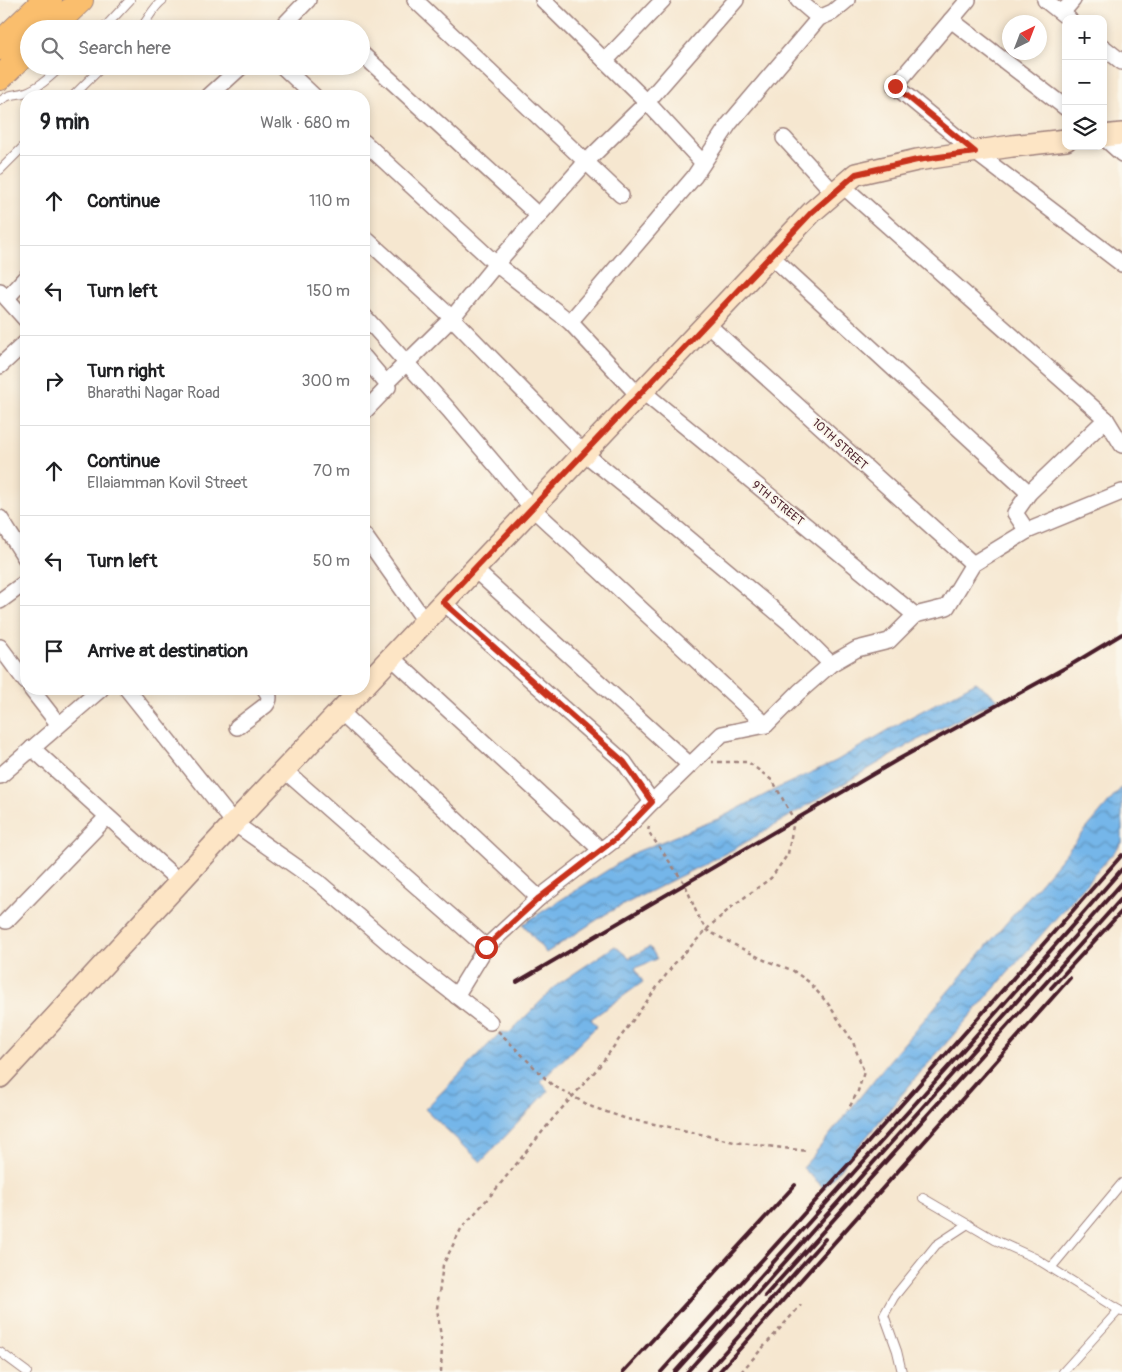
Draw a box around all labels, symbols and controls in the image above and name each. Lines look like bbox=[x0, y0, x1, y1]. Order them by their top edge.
north arrow bbox=[1002, 15, 1047, 60]
map controls bbox=[1062, 15, 1107, 150]
button: + bbox=[1062, 15, 1107, 60]
search box bbox=[20, 20, 370, 75]
icon: search bbox=[38, 34, 66, 62]
text: Search here bbox=[78, 36, 171, 60]
button: − bbox=[1062, 60, 1107, 105]
route end bbox=[884, 75, 907, 98]
button: layers bbox=[1062, 105, 1107, 150]
text: 9 min bbox=[40, 109, 89, 136]
text: Walk · 680 m bbox=[260, 113, 350, 133]
icon: ahead bbox=[40, 187, 68, 215]
text: Continue bbox=[87, 189, 160, 213]
text: 110 m bbox=[309, 191, 350, 211]
icon: left bbox=[40, 277, 68, 305]
text: Turn left bbox=[87, 279, 157, 303]
text: 150 m bbox=[306, 281, 350, 301]
text: Turn right bbox=[87, 359, 165, 383]
icon: right bbox=[40, 367, 68, 395]
text: 300 m bbox=[302, 371, 350, 391]
text: Bharathi Nagar Road bbox=[87, 383, 220, 403]
street label: 10TH STREET bbox=[809, 416, 871, 473]
text: Continue bbox=[87, 449, 160, 473]
icon: ahead bbox=[40, 457, 68, 485]
text: 70 m bbox=[313, 461, 350, 481]
text: Ellaiamman Kovil Street bbox=[87, 473, 248, 493]
street label: 9TH STREET bbox=[749, 478, 807, 529]
icon: left bbox=[40, 547, 68, 575]
text: Turn left bbox=[87, 549, 157, 573]
text: 50 m bbox=[313, 551, 350, 571]
icon: arrive bbox=[40, 637, 68, 665]
text: Arrive at destination bbox=[87, 639, 248, 663]
route start bbox=[475, 936, 498, 959]

